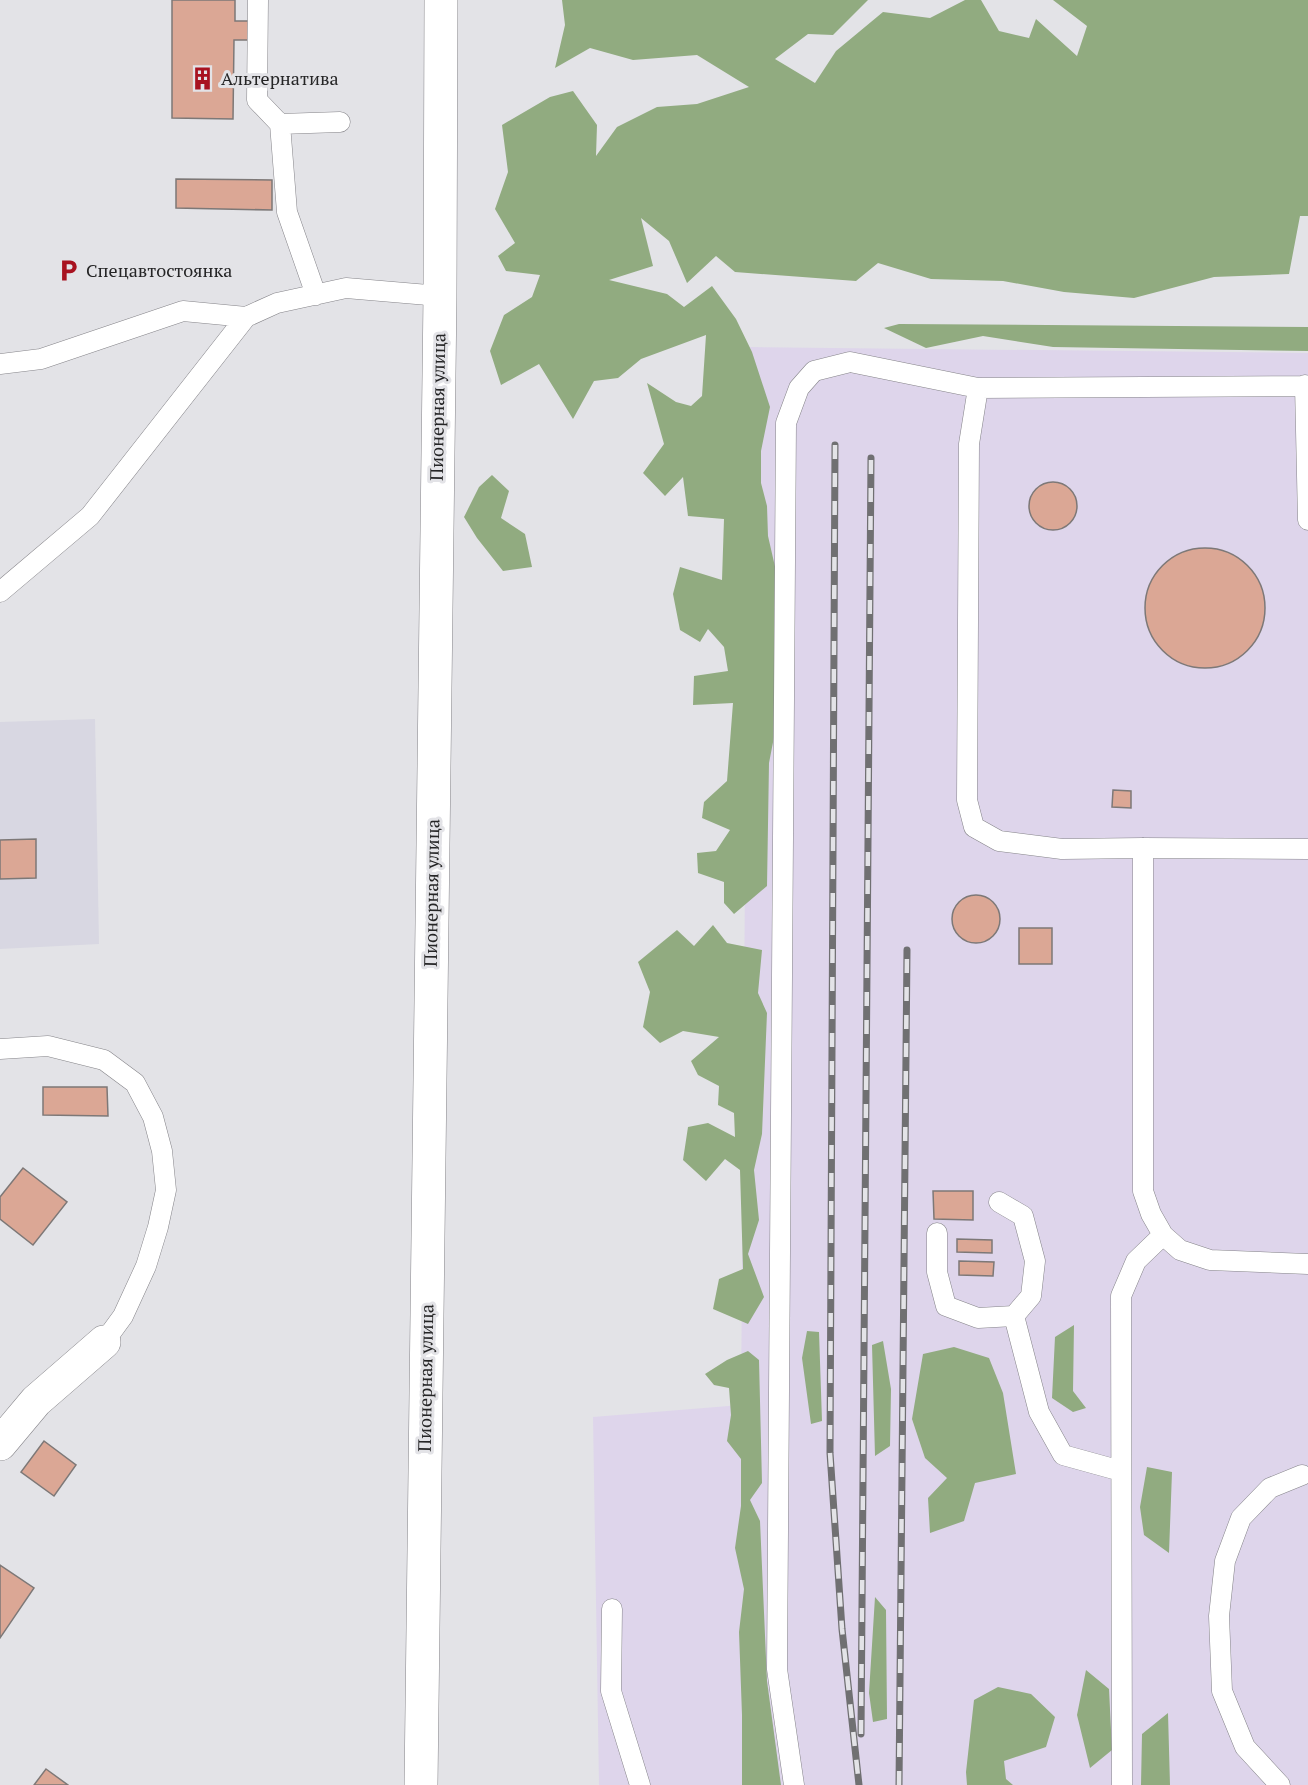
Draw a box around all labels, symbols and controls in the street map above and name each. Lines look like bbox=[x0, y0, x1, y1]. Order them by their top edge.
building icon: Альтернатива bbox=[190, 66, 216, 92]
place label: Альтернатива bbox=[221, 66, 339, 90]
parking icon: Спецавтостоянка bbox=[55, 258, 81, 284]
place label: Спецавтостоянка bbox=[86, 258, 232, 282]
street label: Пионерная улица bbox=[424, 333, 450, 481]
street label: Пионерная улица bbox=[418, 819, 444, 967]
street label: Пионерная улица bbox=[412, 1304, 438, 1452]

